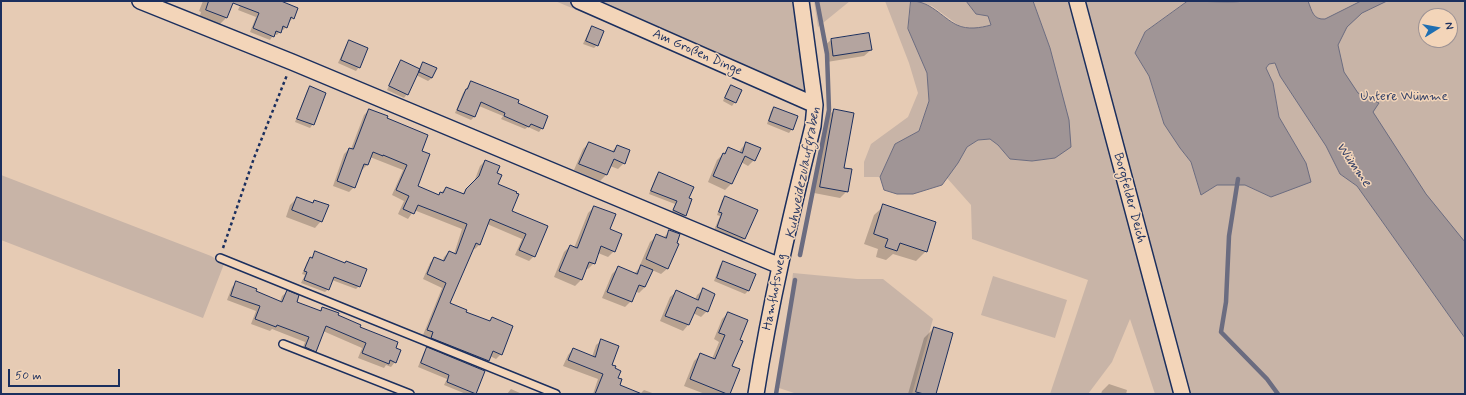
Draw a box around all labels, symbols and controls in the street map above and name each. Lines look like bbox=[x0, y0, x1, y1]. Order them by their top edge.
north arrow bbox=[1418, 8, 1458, 48]
text: N bbox=[1441, 21, 1456, 31]
street label: Am Großen Dinge bbox=[650, 26, 744, 80]
park label: Untere Wümme bbox=[1360, 89, 1448, 105]
water label: Kuhweidezulaufgraben bbox=[783, 106, 825, 240]
water label: Wümme bbox=[1332, 139, 1374, 191]
street label: Borgfelder Deich bbox=[1109, 151, 1149, 245]
street label: Hamfhofsweg bbox=[760, 252, 790, 332]
scale bar bbox=[10, 361, 122, 387]
text: 50 m bbox=[15, 368, 42, 384]

